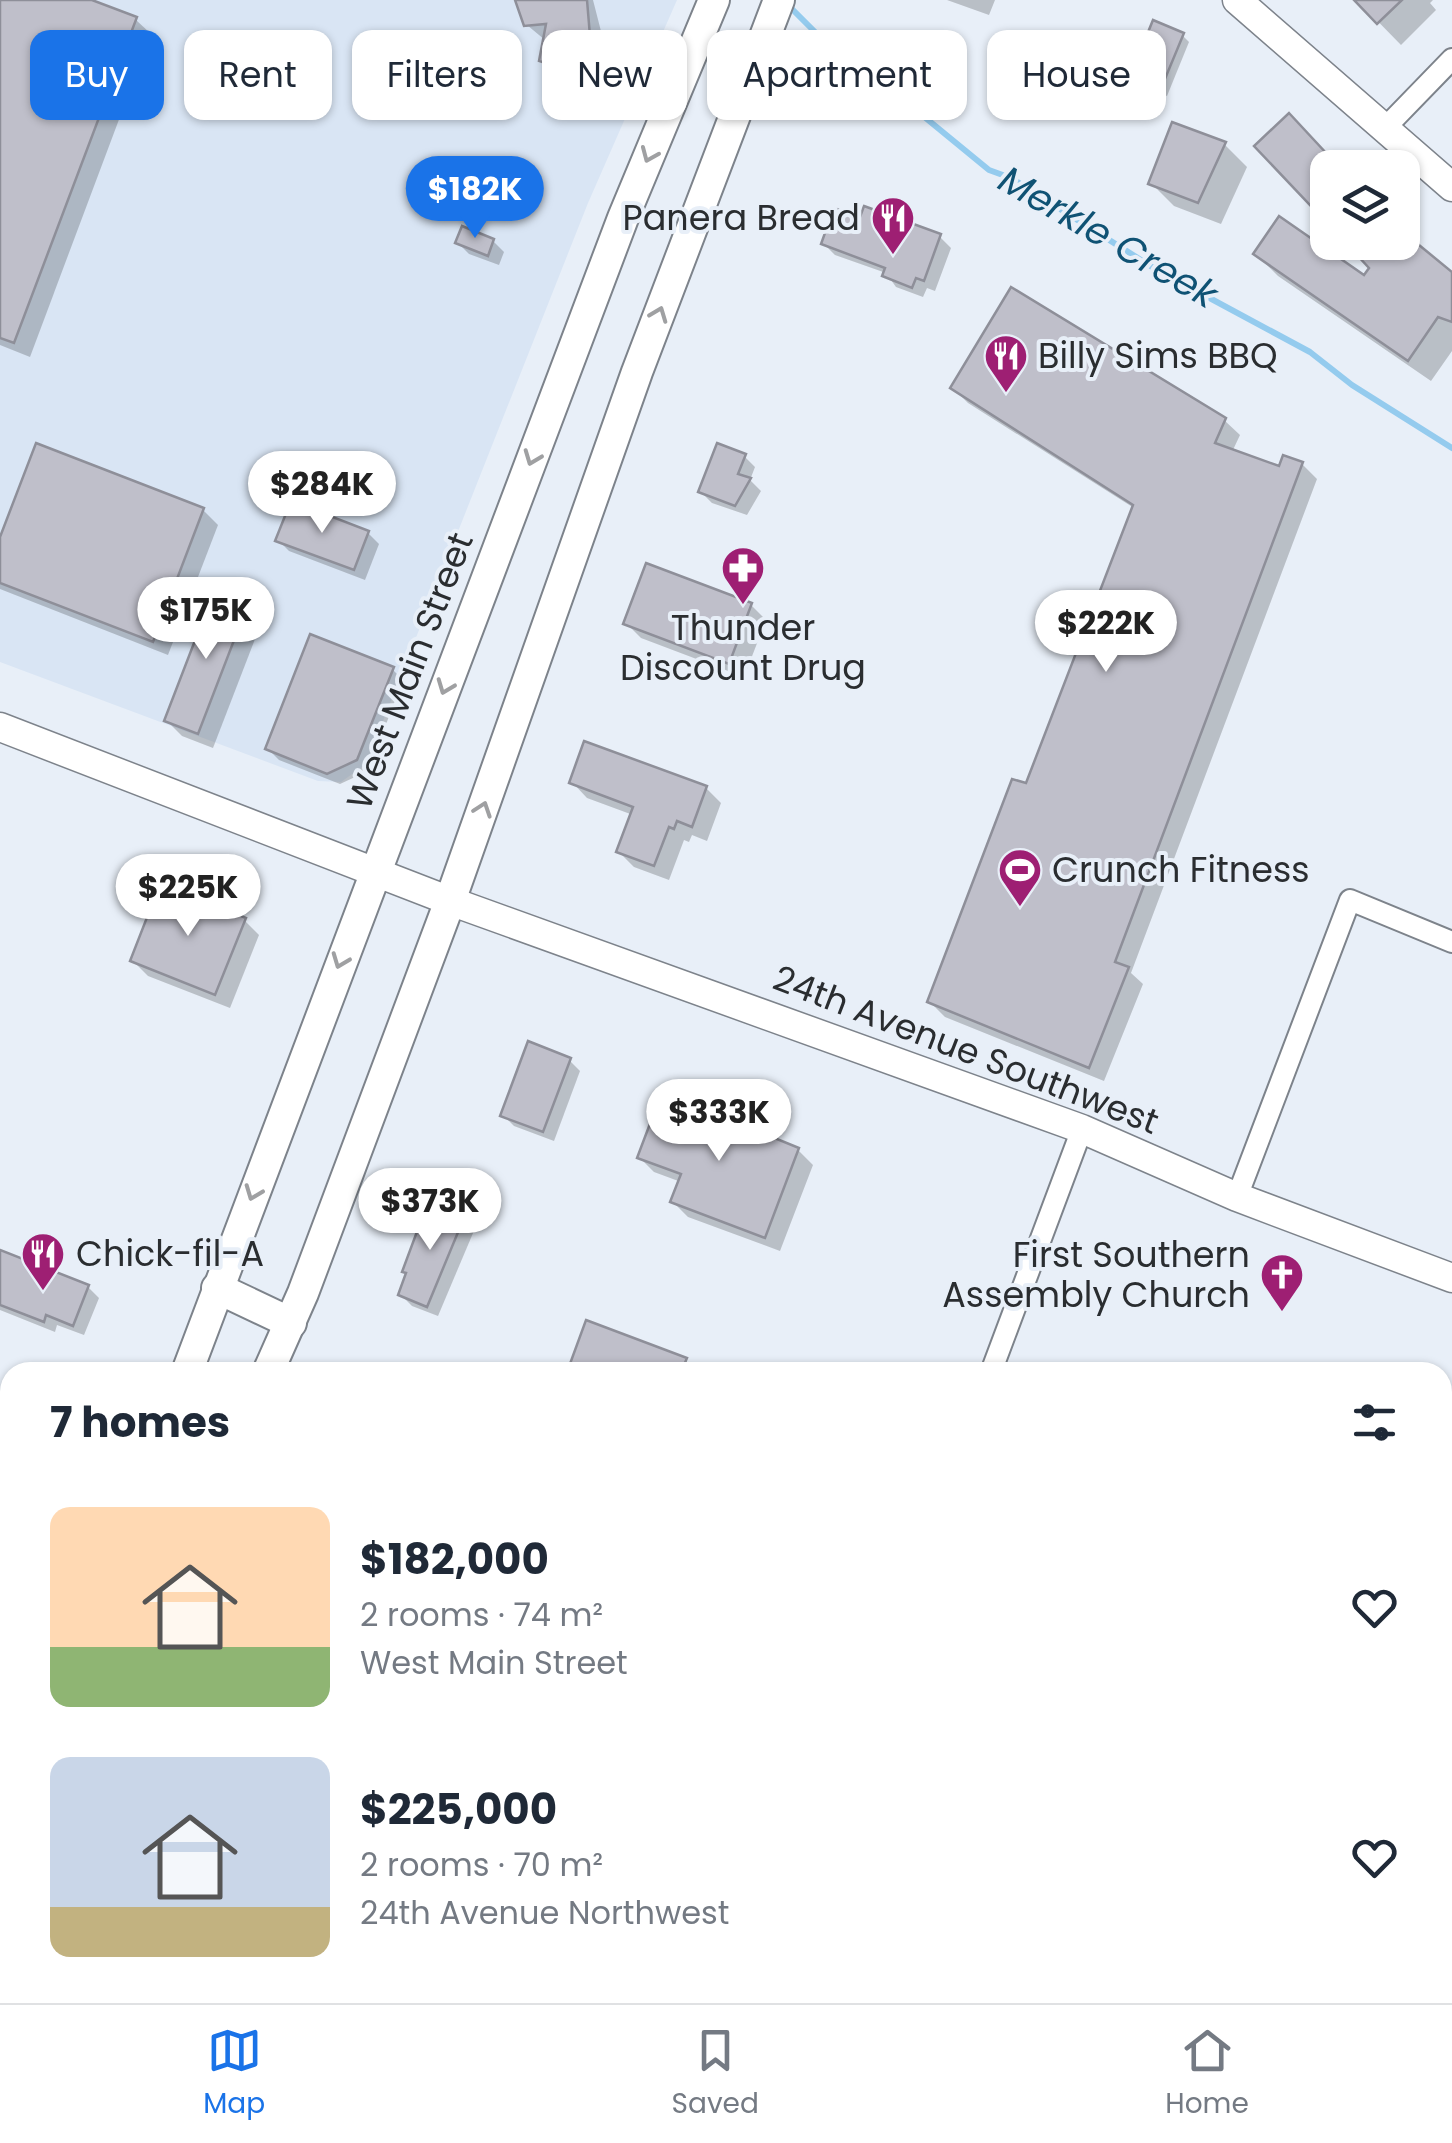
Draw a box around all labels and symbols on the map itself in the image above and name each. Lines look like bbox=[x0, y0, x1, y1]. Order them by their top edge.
one-way arrow bbox=[641, 145, 661, 163]
water label: Merkle Creek bbox=[989, 153, 1229, 321]
pin: $182K bbox=[405, 156, 545, 241]
place label: Panera Bread bbox=[622, 193, 860, 242]
restaurant icon: Panera Bread bbox=[870, 195, 916, 256]
one-way arrow bbox=[647, 306, 667, 324]
place label: Billy Sims BBQ bbox=[1038, 331, 1278, 380]
restaurant icon: Billy Sims BBQ bbox=[983, 333, 1029, 394]
one-way arrow bbox=[523, 448, 544, 465]
pin: $284K bbox=[252, 451, 392, 536]
street label: West Main Street bbox=[334, 525, 485, 816]
pharmacy icon: Thunder Discount Drug bbox=[720, 545, 766, 606]
pin: $175K bbox=[136, 577, 276, 662]
pin: $222K bbox=[1036, 590, 1176, 675]
place label: Thunder Discount Drug bbox=[620, 603, 866, 692]
one-way arrow bbox=[436, 677, 456, 694]
one-way arrow bbox=[471, 802, 491, 819]
place label: Crunch Fitness bbox=[1052, 845, 1310, 894]
sports icon: Crunch Fitness bbox=[997, 847, 1043, 908]
pin: $225K bbox=[118, 854, 258, 939]
one-way arrow bbox=[332, 951, 352, 968]
street label: 24th Avenue Southwest bbox=[766, 953, 1166, 1146]
pin: $333K bbox=[649, 1079, 789, 1164]
pin: $373K bbox=[360, 1168, 500, 1253]
one-way arrow bbox=[244, 1183, 265, 1200]
place label: Chick-fil-A bbox=[76, 1229, 264, 1278]
place label: First Southern Assembly Church bbox=[942, 1230, 1250, 1319]
restaurant icon: Chick-fil-A bbox=[20, 1231, 66, 1292]
church icon: First Southern Assembly Church bbox=[1259, 1252, 1305, 1313]

